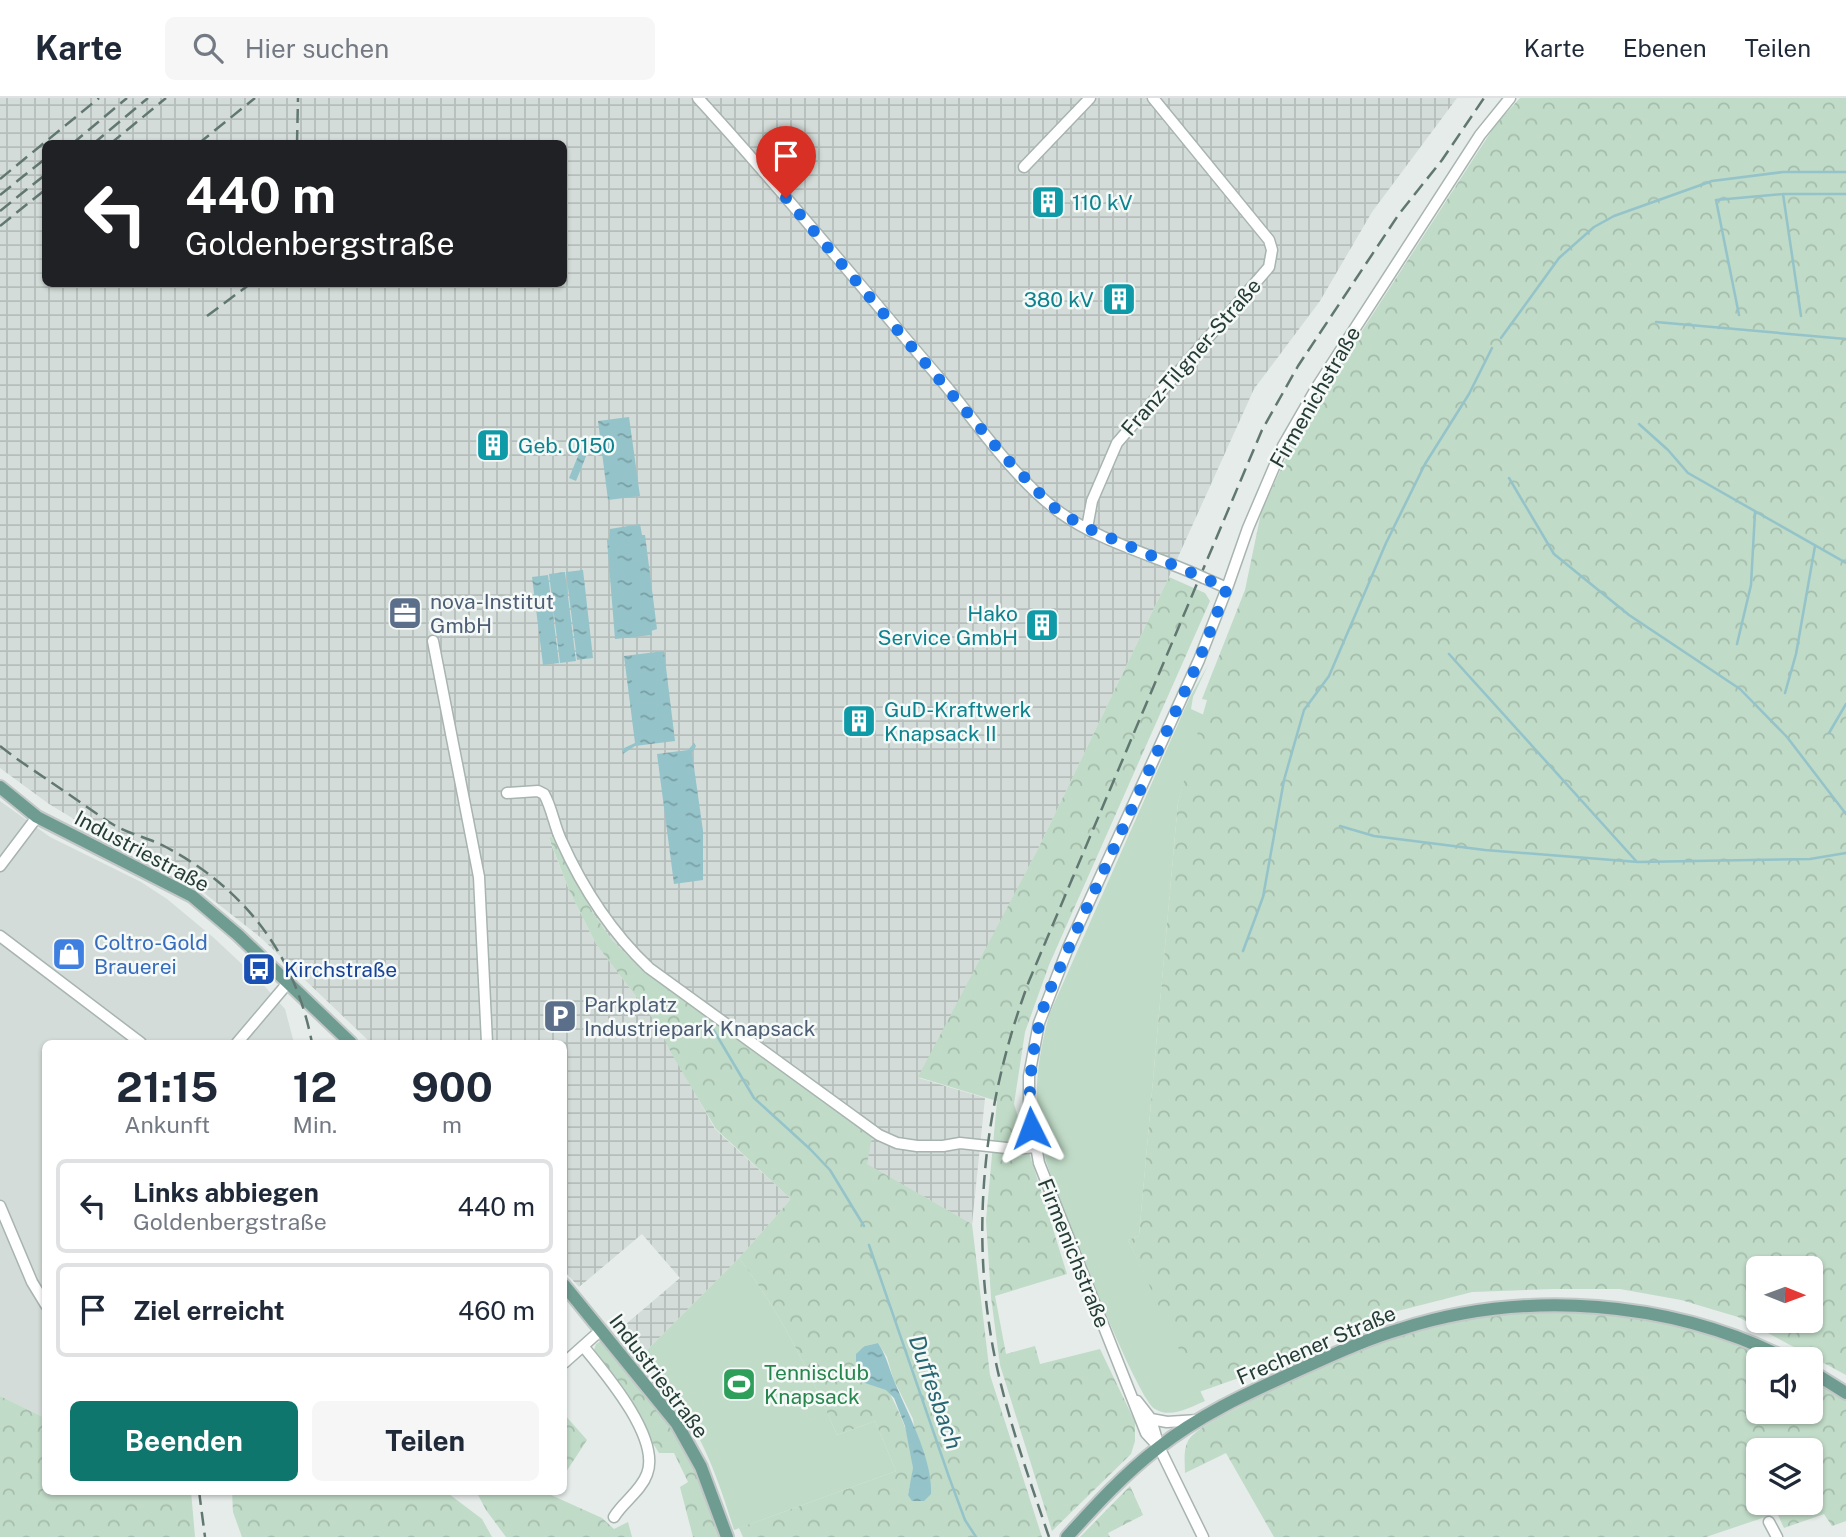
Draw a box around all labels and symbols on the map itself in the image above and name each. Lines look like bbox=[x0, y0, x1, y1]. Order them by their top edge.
pin bbox=[756, 126, 816, 198]
building icon: 110 kV bbox=[1029, 183, 1067, 221]
place label: 110 kV bbox=[1072, 190, 1133, 215]
street label: Franz-Tilgner-Straße bbox=[1116, 273, 1266, 441]
building icon: 380 kV bbox=[1100, 280, 1138, 318]
place label: 380 kV bbox=[1024, 287, 1094, 312]
street label: Firmenichstraße bbox=[1264, 322, 1366, 472]
building icon: Geb. 0150 bbox=[474, 426, 512, 464]
place label: Geb. 0150 bbox=[518, 433, 615, 458]
place label: nova-Institut GmbH bbox=[430, 589, 554, 638]
office icon: nova-Institut GmbH bbox=[386, 594, 424, 632]
place label: Hako Service GmbH bbox=[878, 601, 1018, 650]
building icon: Hako Service GmbH bbox=[1023, 606, 1061, 644]
place label: GuD-Kraftwerk Knapsack II bbox=[884, 697, 1032, 746]
building icon: GuD-Kraftwerk Knapsack II bbox=[840, 702, 878, 740]
street label: Industriestraße bbox=[70, 805, 214, 897]
place label: Coltro-Gold Brauerei bbox=[94, 930, 208, 979]
shop icon: Coltro-Gold Brauerei bbox=[50, 935, 88, 973]
bus stop icon: Kirchstraße bbox=[240, 950, 278, 988]
place label: Kirchstraße bbox=[284, 957, 397, 982]
place label: Parkplatz Industriepark Knapsack bbox=[584, 992, 816, 1041]
parking icon: Parkplatz Industriepark Knapsack bbox=[541, 997, 579, 1035]
position arrow bbox=[994, 1091, 1068, 1165]
street label: Firmenichstraße bbox=[1033, 1175, 1115, 1331]
north arrow bbox=[1746, 1256, 1824, 1334]
street label: Frechener Straße bbox=[1233, 1300, 1399, 1390]
street label: Industriestraße bbox=[604, 1309, 714, 1443]
water label: Duffesbach bbox=[904, 1331, 968, 1453]
place label: Tennisclub Knapsack bbox=[764, 1360, 869, 1409]
sports icon: Tennisclub Knapsack bbox=[720, 1365, 758, 1403]

